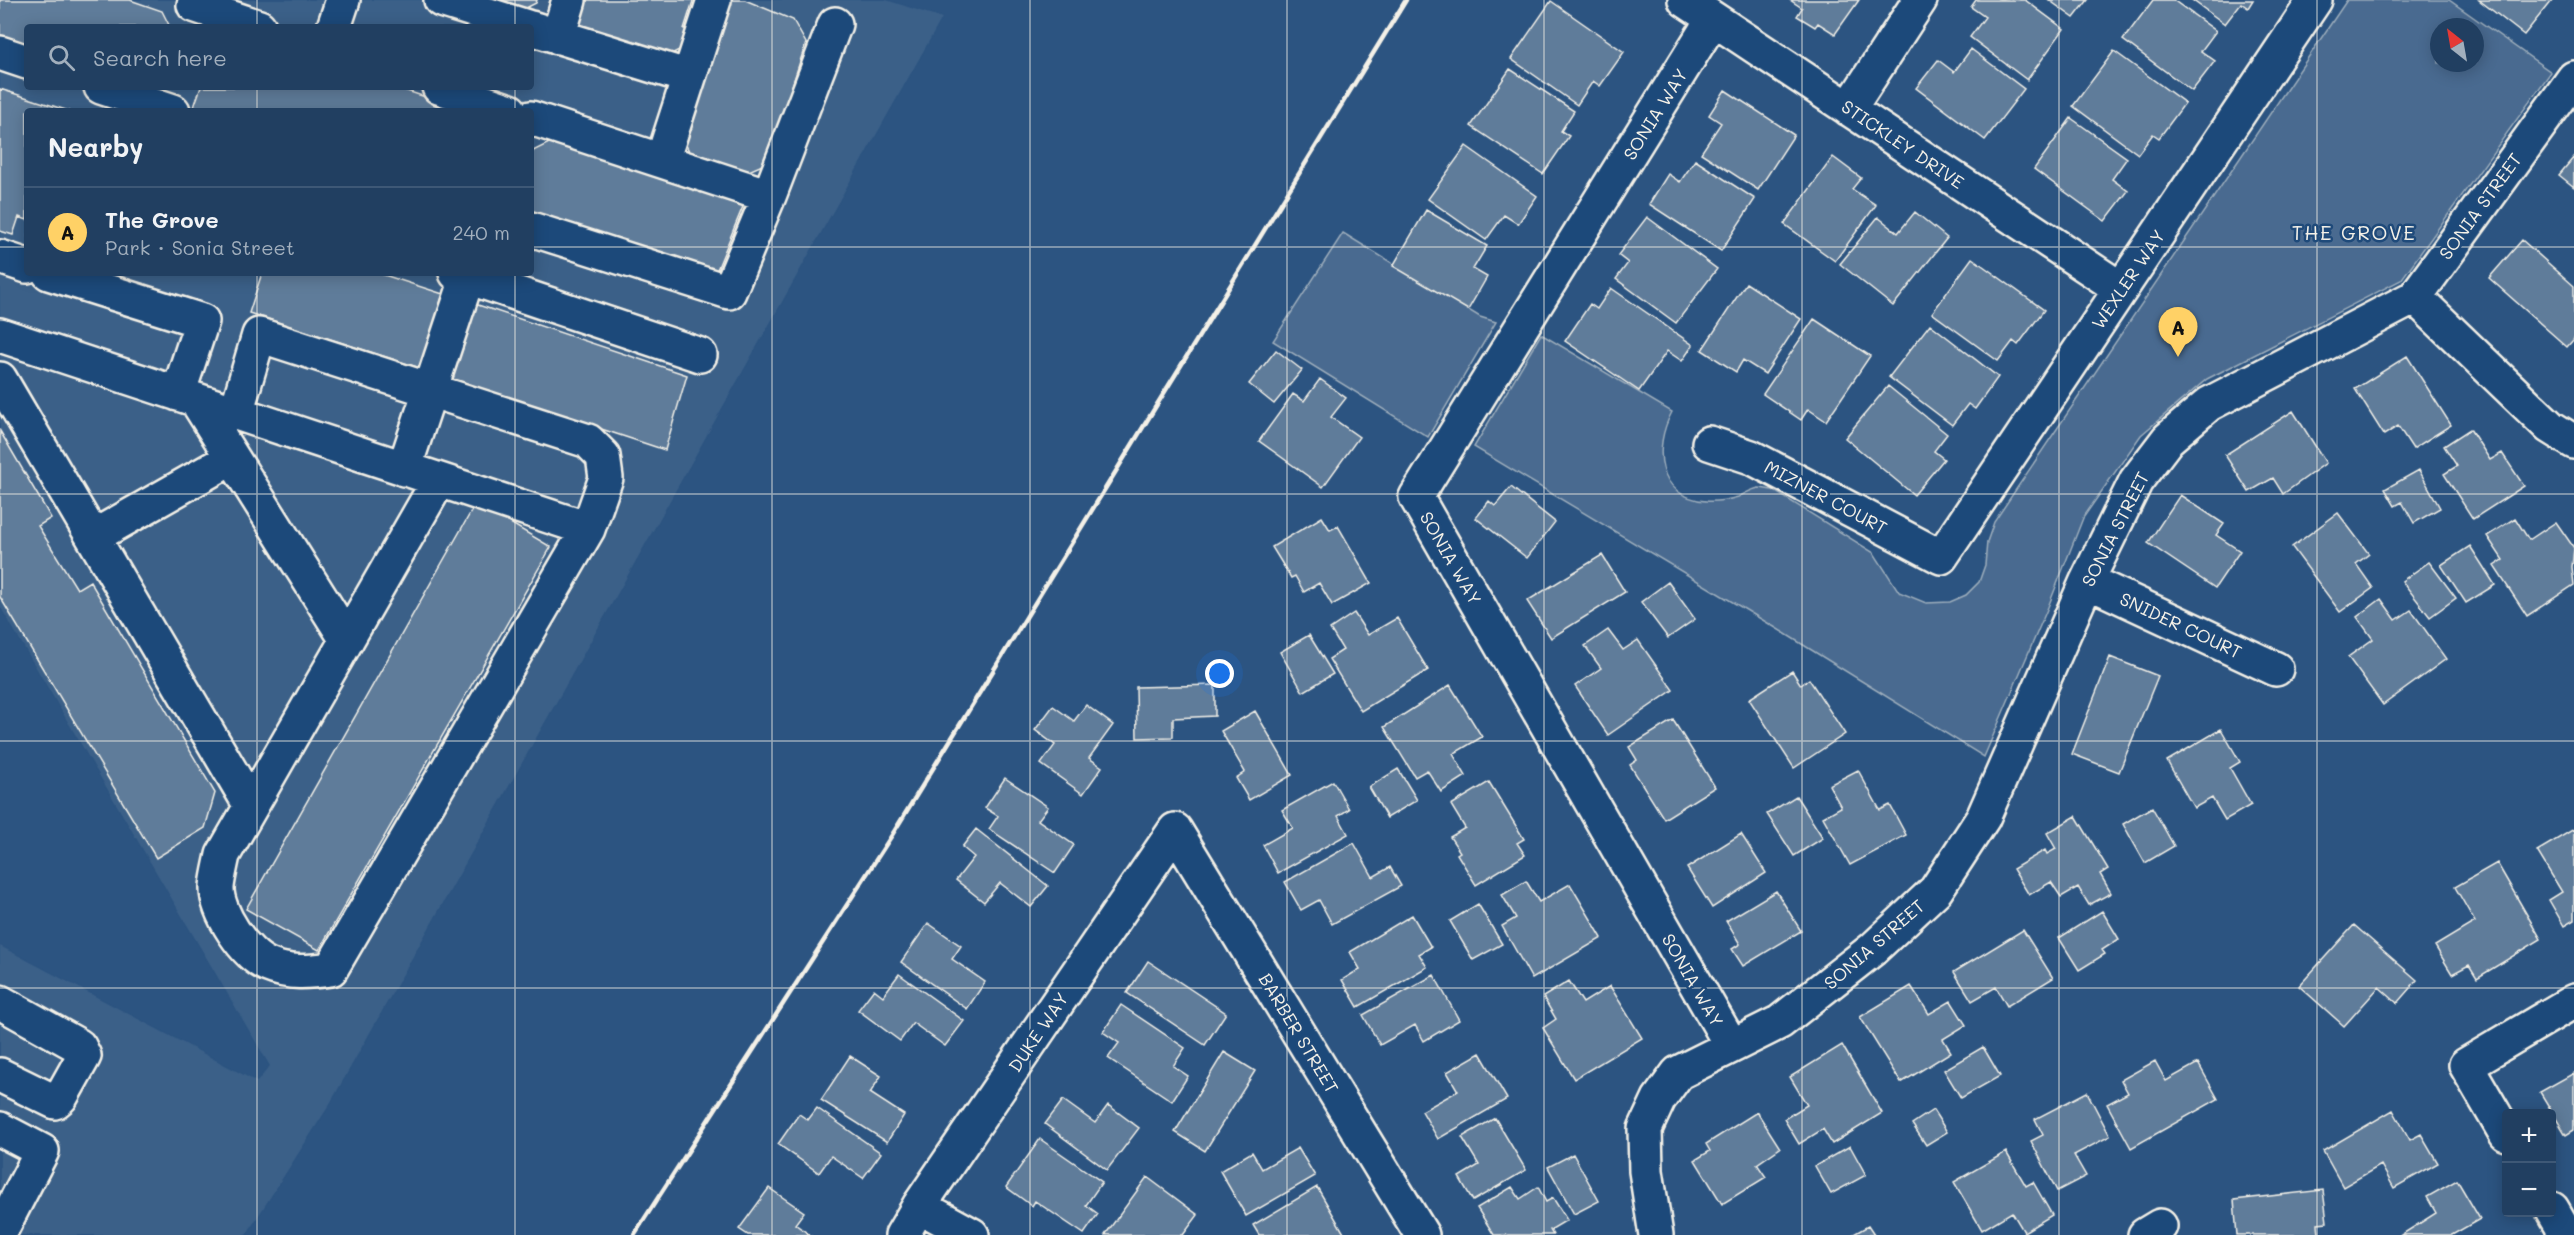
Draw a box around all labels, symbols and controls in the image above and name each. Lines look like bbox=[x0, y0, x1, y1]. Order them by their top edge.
north arrow bbox=[2430, 18, 2484, 72]
search box bbox=[24, 24, 534, 90]
icon: search bbox=[45, 41, 78, 74]
text: Search here bbox=[93, 43, 227, 72]
street label: SONIA WAY bbox=[1617, 64, 1693, 164]
street label: STICKLEY DRIVE bbox=[1837, 94, 1969, 194]
text: Nearby bbox=[48, 130, 143, 164]
street label: SONIA STREET bbox=[2433, 148, 2527, 264]
text: The Grove bbox=[105, 205, 219, 234]
text: A bbox=[61, 219, 74, 245]
text: 240 m bbox=[452, 219, 510, 245]
district label: THE GROVE bbox=[2292, 219, 2416, 245]
street label: WEXLER WAY bbox=[2086, 225, 2170, 333]
text: Park · Sonia Street bbox=[105, 234, 295, 260]
pin: A bbox=[2158, 308, 2198, 357]
street label: MIZNER COURT bbox=[1760, 454, 1892, 540]
street label: SONIA STREET bbox=[2076, 467, 2154, 591]
street label: SONIA WAY bbox=[1415, 507, 1487, 609]
street label: SNIDER COURT bbox=[2116, 586, 2246, 664]
your location bbox=[1205, 659, 1234, 688]
street label: SONIA STREET bbox=[1819, 894, 1929, 994]
street label: SONIA WAY bbox=[1657, 929, 1729, 1031]
street label: BARBER STREET bbox=[1254, 968, 1344, 1098]
street label: DUKE WAY bbox=[1002, 987, 1074, 1077]
map controls bbox=[2502, 1109, 2556, 1217]
button: + bbox=[2502, 1109, 2556, 1163]
button: − bbox=[2502, 1163, 2556, 1217]

